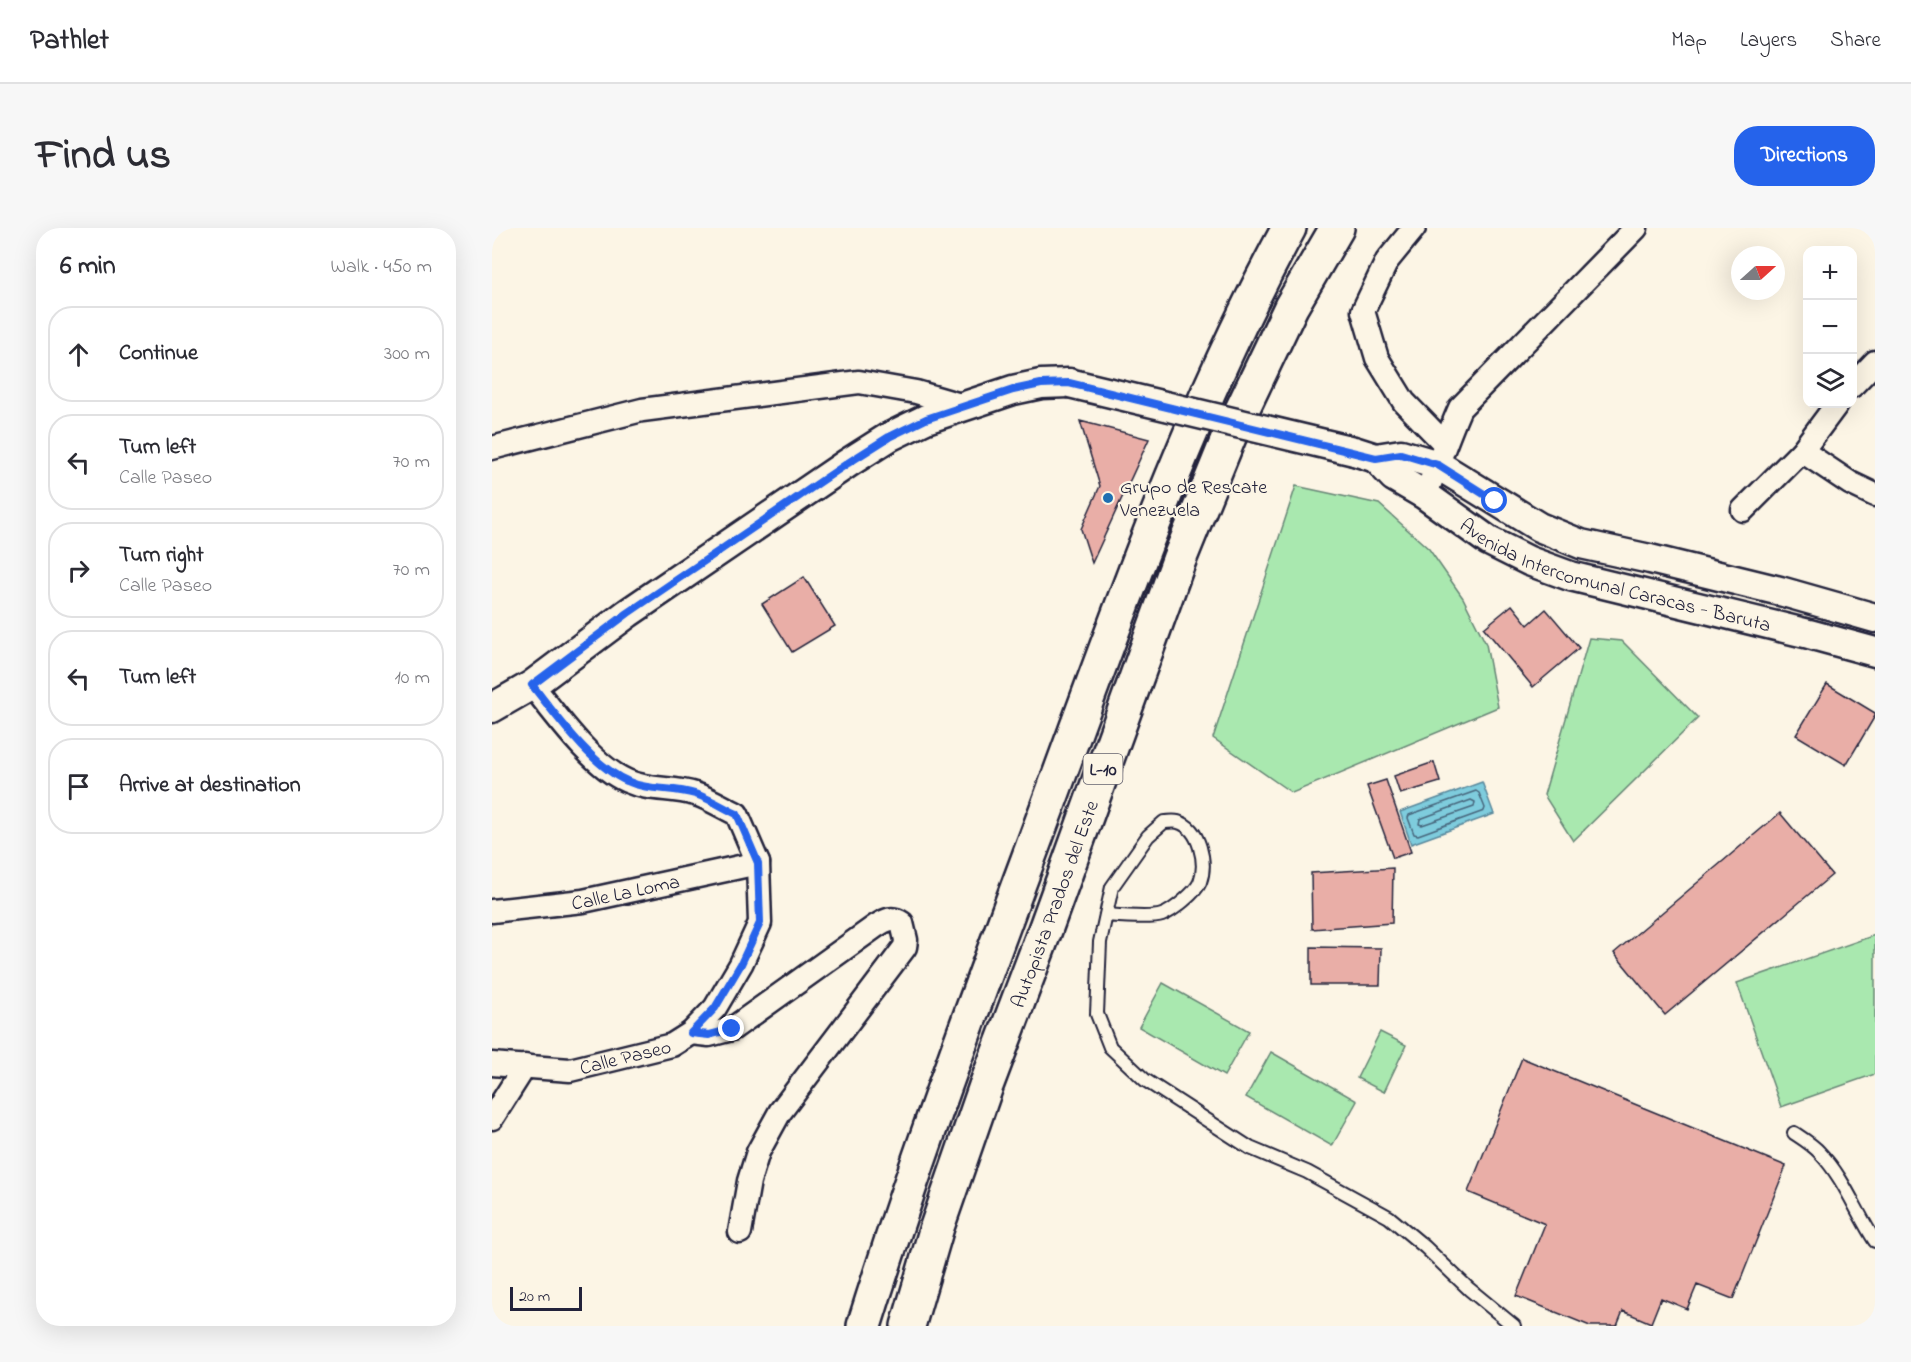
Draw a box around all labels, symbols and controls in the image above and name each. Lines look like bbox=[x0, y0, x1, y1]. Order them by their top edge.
text: Pathlet bbox=[30, 21, 109, 62]
text: Map bbox=[1671, 26, 1707, 56]
text: Layers bbox=[1740, 26, 1797, 56]
text: Share bbox=[1830, 26, 1881, 56]
text: Find us bbox=[36, 126, 171, 187]
button: Directions bbox=[1734, 126, 1875, 186]
north arrow bbox=[1731, 246, 1785, 300]
map controls bbox=[1803, 246, 1857, 408]
button: + bbox=[1803, 246, 1857, 300]
text: 6 min bbox=[60, 248, 116, 286]
text: Walk · 450 m bbox=[330, 253, 432, 282]
button: − bbox=[1803, 300, 1857, 354]
icon: ahead bbox=[62, 338, 95, 371]
text: Continue bbox=[119, 338, 198, 370]
text: 300 m bbox=[384, 340, 430, 369]
button: layers bbox=[1803, 354, 1857, 408]
text: Turn left bbox=[119, 432, 196, 464]
icon: left bbox=[62, 446, 95, 479]
text: 70 m bbox=[393, 448, 430, 477]
text: Calle Paseo bbox=[119, 464, 212, 493]
place label: Grupo de Rescate Venezuela bbox=[1119, 474, 1267, 526]
route start bbox=[1481, 487, 1507, 513]
marker: Grupo de Rescate Venezuela bbox=[1101, 491, 1115, 505]
street label: Avenida Intercomunal Caracas - Baruta bbox=[1453, 512, 1774, 641]
text: Turn right bbox=[119, 540, 204, 572]
icon: right bbox=[62, 554, 95, 587]
text: 70 m bbox=[393, 556, 430, 585]
text: Calle Paseo bbox=[119, 572, 212, 601]
icon: left bbox=[62, 662, 95, 695]
text: Turn left bbox=[119, 662, 196, 694]
text: 10 m bbox=[394, 664, 430, 693]
road number: L-10 bbox=[1084, 754, 1122, 784]
icon: arrive bbox=[62, 770, 95, 803]
text: Arrive at destination bbox=[119, 770, 301, 802]
street label: Autopista Prados del Este bbox=[1005, 797, 1108, 1012]
street label: Calle La Loma bbox=[570, 868, 683, 919]
route end bbox=[718, 1015, 744, 1041]
street label: Calle Paseo bbox=[577, 1034, 674, 1084]
scale bar bbox=[510, 1284, 582, 1312]
text: 20 m bbox=[519, 1285, 550, 1309]

